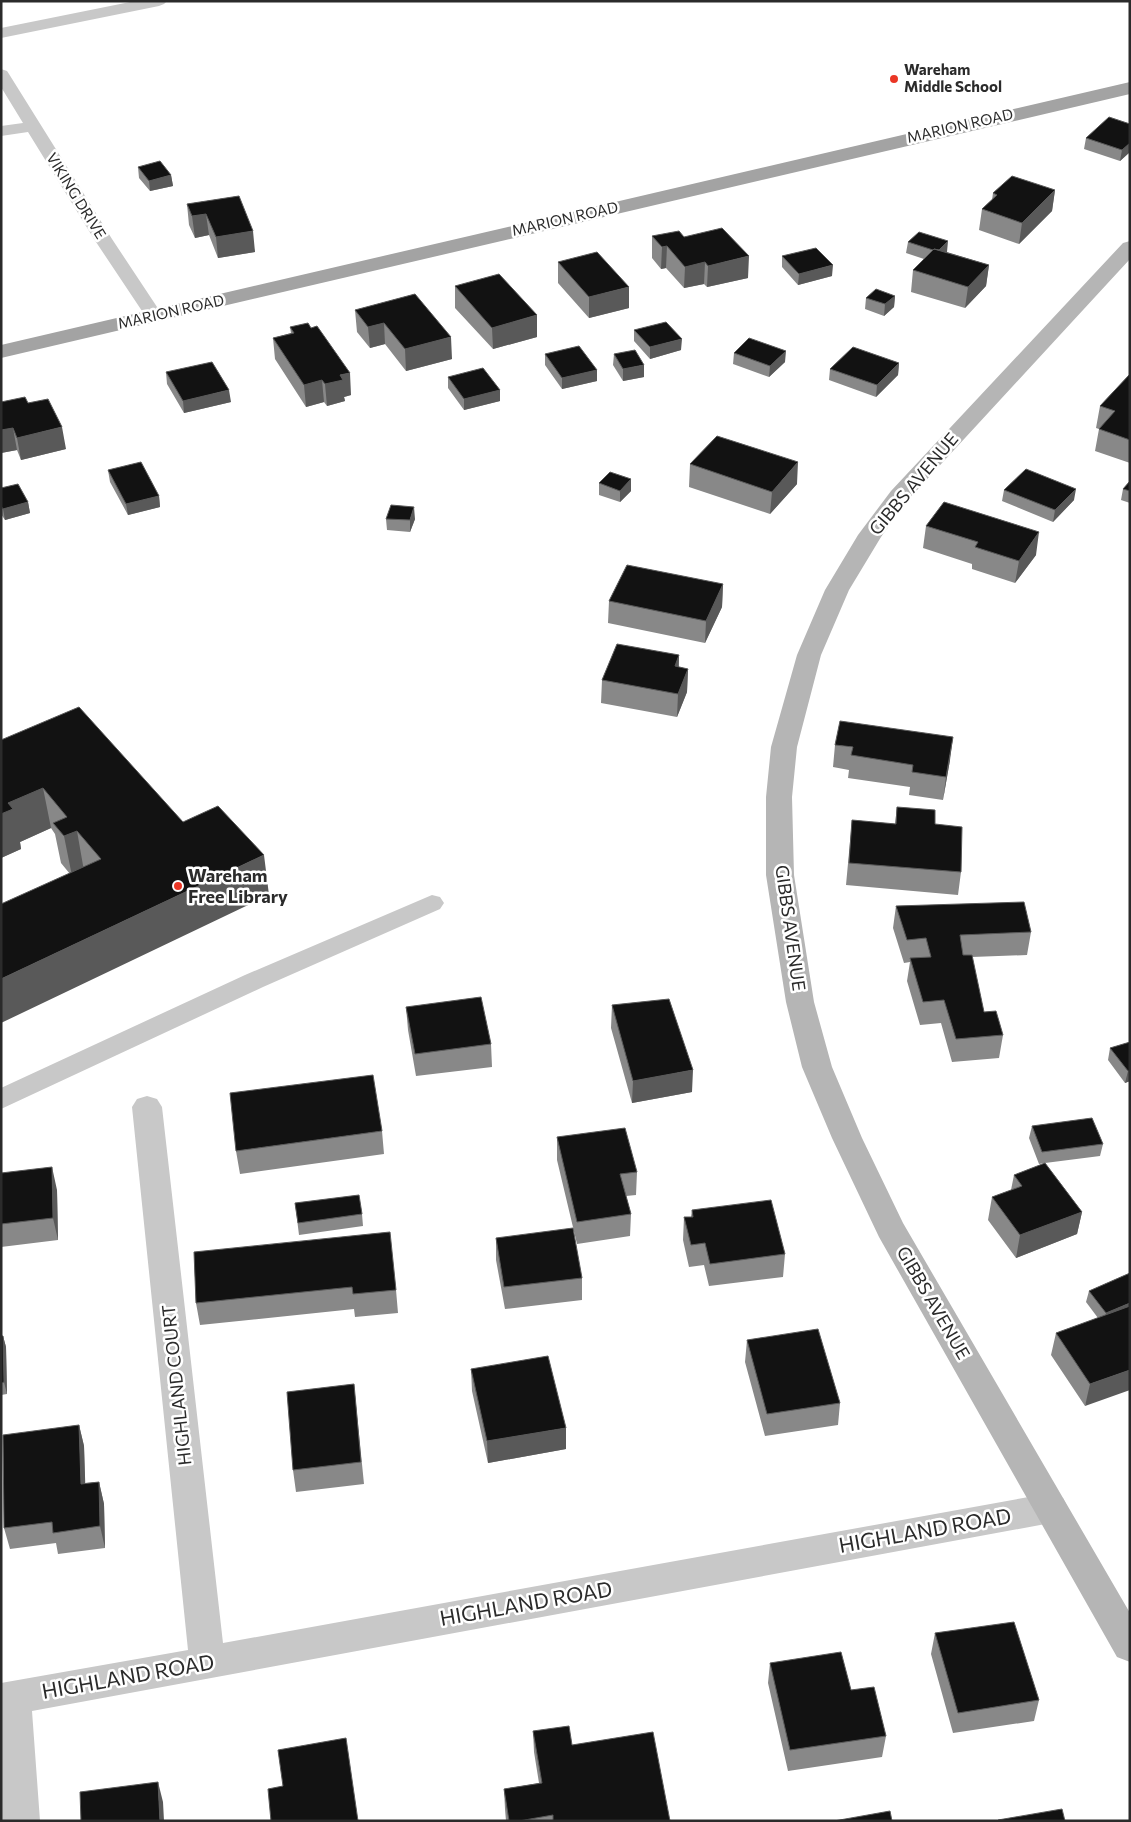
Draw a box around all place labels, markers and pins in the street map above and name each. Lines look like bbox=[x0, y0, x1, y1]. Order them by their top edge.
place label: Wareham Middle School bbox=[904, 60, 1002, 95]
marker: Wareham Middle School bbox=[888, 73, 900, 85]
place label: Wareham Free Library bbox=[188, 864, 288, 907]
marker: Wareham Free Library bbox=[172, 880, 184, 892]

